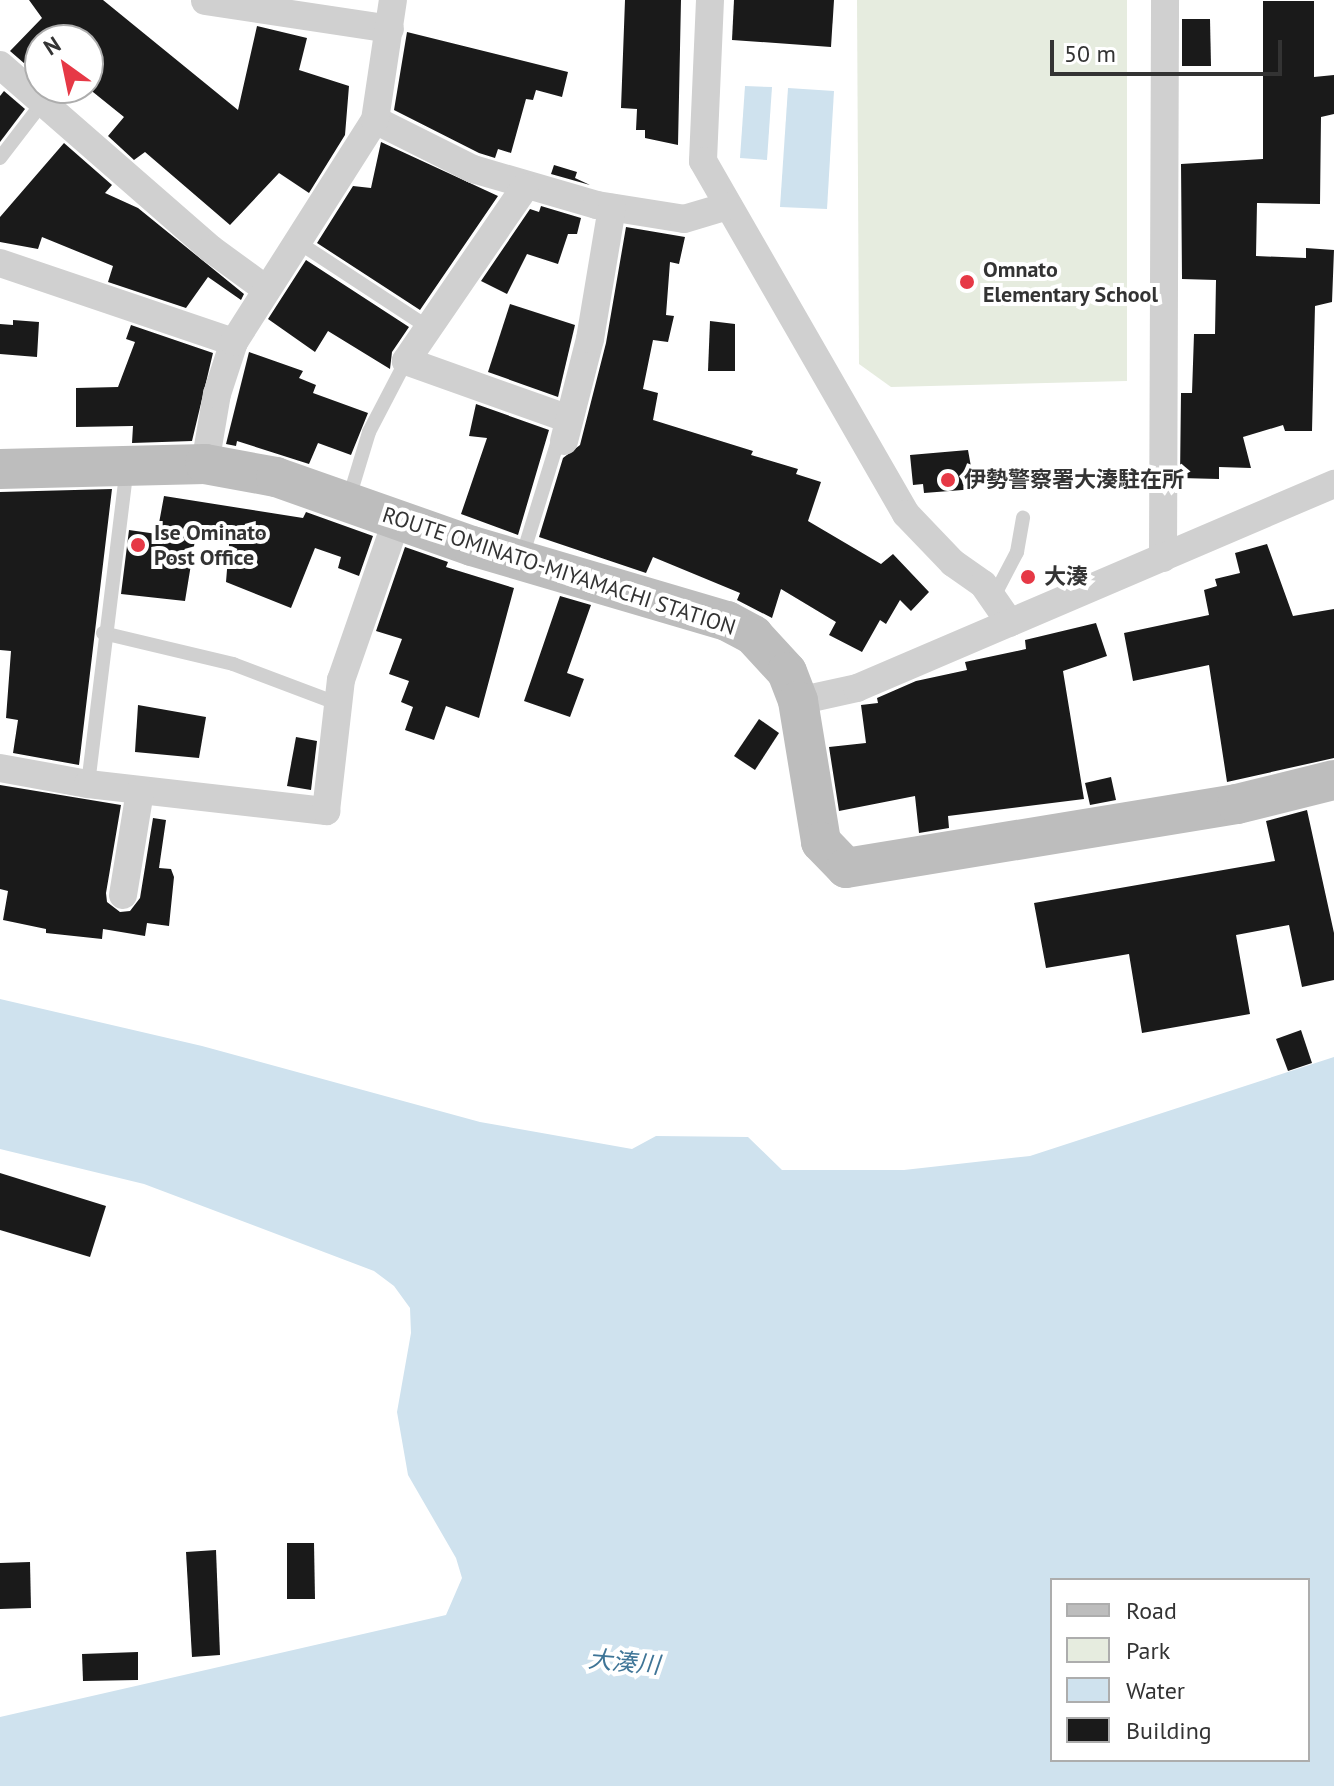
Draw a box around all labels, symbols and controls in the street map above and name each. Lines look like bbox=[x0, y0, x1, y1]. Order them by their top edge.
north arrow bbox=[24, 24, 104, 104]
scale bar bbox=[1054, 24, 1286, 74]
text: N bbox=[38, 30, 66, 61]
text: 50 m bbox=[1064, 38, 1116, 69]
place label: Omnato Elementary School bbox=[983, 256, 1159, 308]
marker: Omnato Elementary School bbox=[958, 273, 976, 291]
place label: 伊勢警察署大湊駐在所 bbox=[964, 467, 1184, 493]
marker: 伊勢警察署大湊駐在所 bbox=[939, 471, 957, 489]
street label: ROUTE OMINATO-MIYAMACHI STATION bbox=[379, 501, 739, 641]
place label: Ise Ominato Post Office bbox=[154, 519, 267, 570]
marker: Ise Ominato Post Office bbox=[129, 536, 147, 554]
place label: 大湊 bbox=[1044, 564, 1088, 590]
marker: 大湊 bbox=[1019, 568, 1037, 586]
legend bbox=[1050, 1578, 1310, 1762]
text: Road bbox=[1126, 1595, 1177, 1626]
text: Park bbox=[1126, 1635, 1170, 1666]
water label: 大湊川 bbox=[587, 1645, 661, 1679]
text: Water bbox=[1126, 1675, 1185, 1706]
text: Building bbox=[1126, 1715, 1212, 1746]

